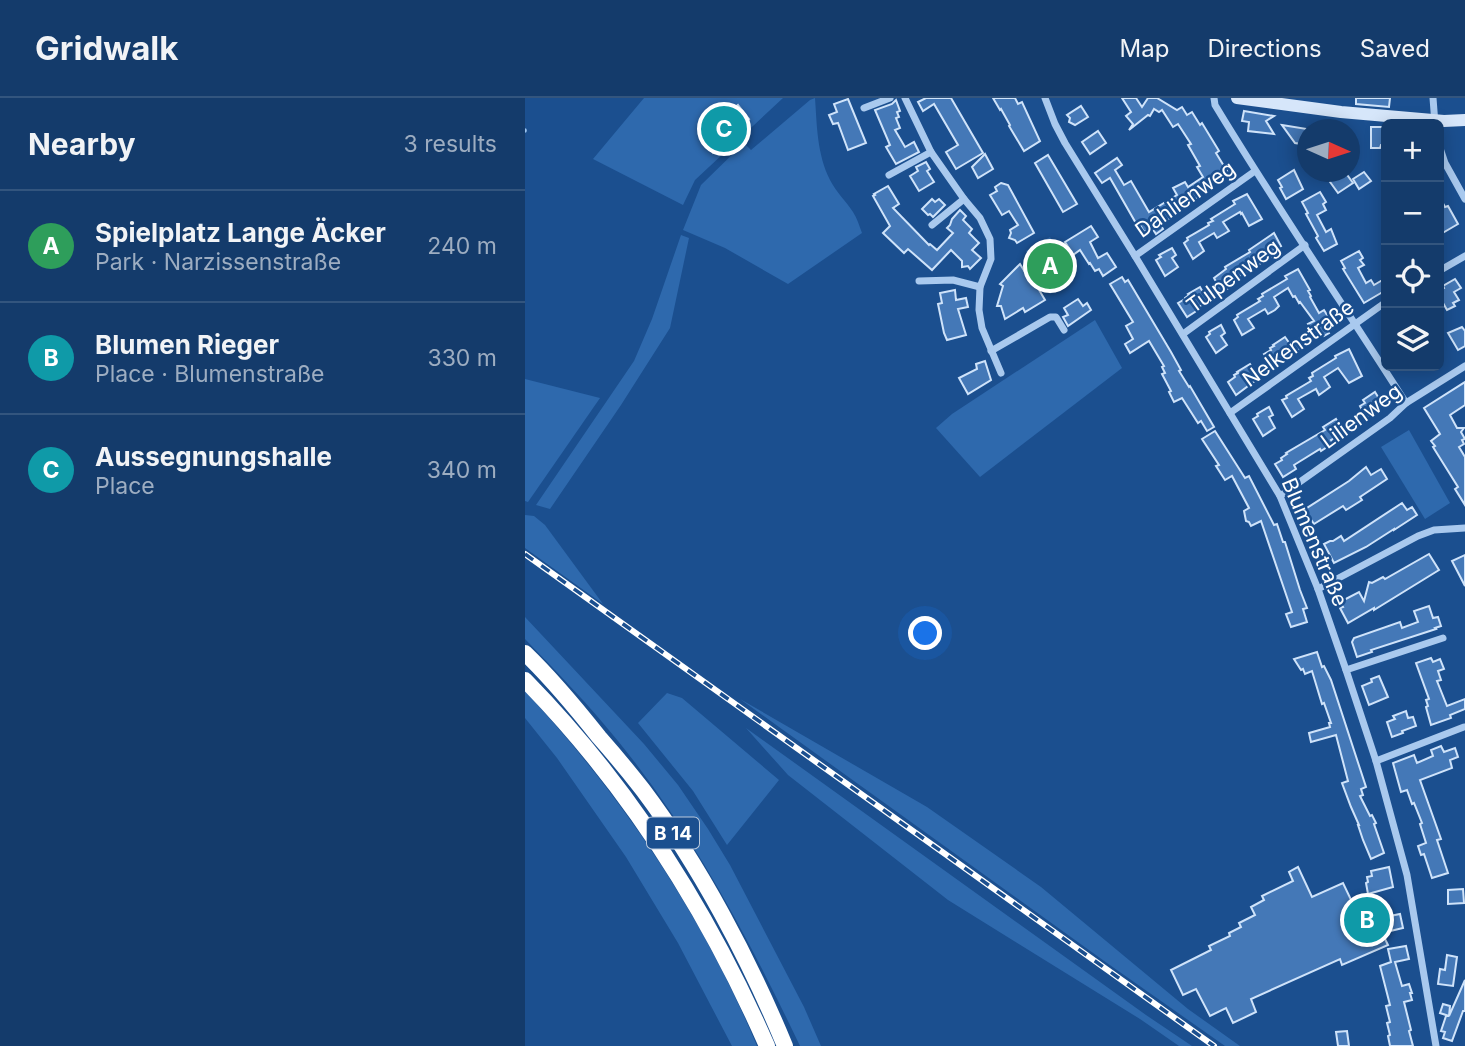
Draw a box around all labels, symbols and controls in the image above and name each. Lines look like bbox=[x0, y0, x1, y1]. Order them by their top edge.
text: Gridwalk bbox=[35, 28, 178, 68]
text: Map bbox=[1120, 34, 1169, 63]
text: Directions bbox=[1207, 34, 1322, 63]
text: Saved bbox=[1360, 34, 1430, 63]
pin: C bbox=[701, 103, 747, 155]
north arrow bbox=[1297, 119, 1360, 182]
map controls bbox=[1381, 119, 1444, 371]
button: + bbox=[1381, 119, 1444, 182]
text: Nearby bbox=[28, 126, 136, 162]
text: 3 results bbox=[404, 130, 497, 158]
street label: Dahlienweg bbox=[1130, 155, 1240, 243]
button: − bbox=[1381, 182, 1444, 245]
text: Spielplatz Lange Äcker bbox=[95, 217, 386, 248]
text: A bbox=[42, 232, 60, 260]
text: 240 m bbox=[427, 232, 497, 260]
street label: Tulpenweg bbox=[1182, 234, 1284, 318]
pin: A bbox=[1027, 240, 1073, 292]
button: locate bbox=[1381, 245, 1444, 308]
text: Park · Narzissenstraße bbox=[95, 248, 341, 276]
street label: Nelkenstraße bbox=[1237, 294, 1359, 392]
button: layers bbox=[1381, 308, 1444, 371]
text: Blumen Rieger bbox=[95, 329, 279, 360]
text: B bbox=[43, 344, 59, 372]
text: 330 m bbox=[427, 344, 497, 372]
text: Place · Blumenstraße bbox=[95, 360, 324, 388]
street label: Lilienweg bbox=[1316, 378, 1406, 454]
text: Aussegnungshalle bbox=[95, 441, 332, 472]
text: C bbox=[42, 456, 60, 484]
text: 340 m bbox=[427, 456, 497, 484]
text: Place bbox=[95, 472, 155, 500]
street label: Blumenstraße bbox=[1277, 474, 1353, 610]
your location bbox=[908, 616, 942, 650]
road number: B 14 bbox=[647, 818, 699, 848]
pin: B bbox=[1344, 894, 1390, 946]

